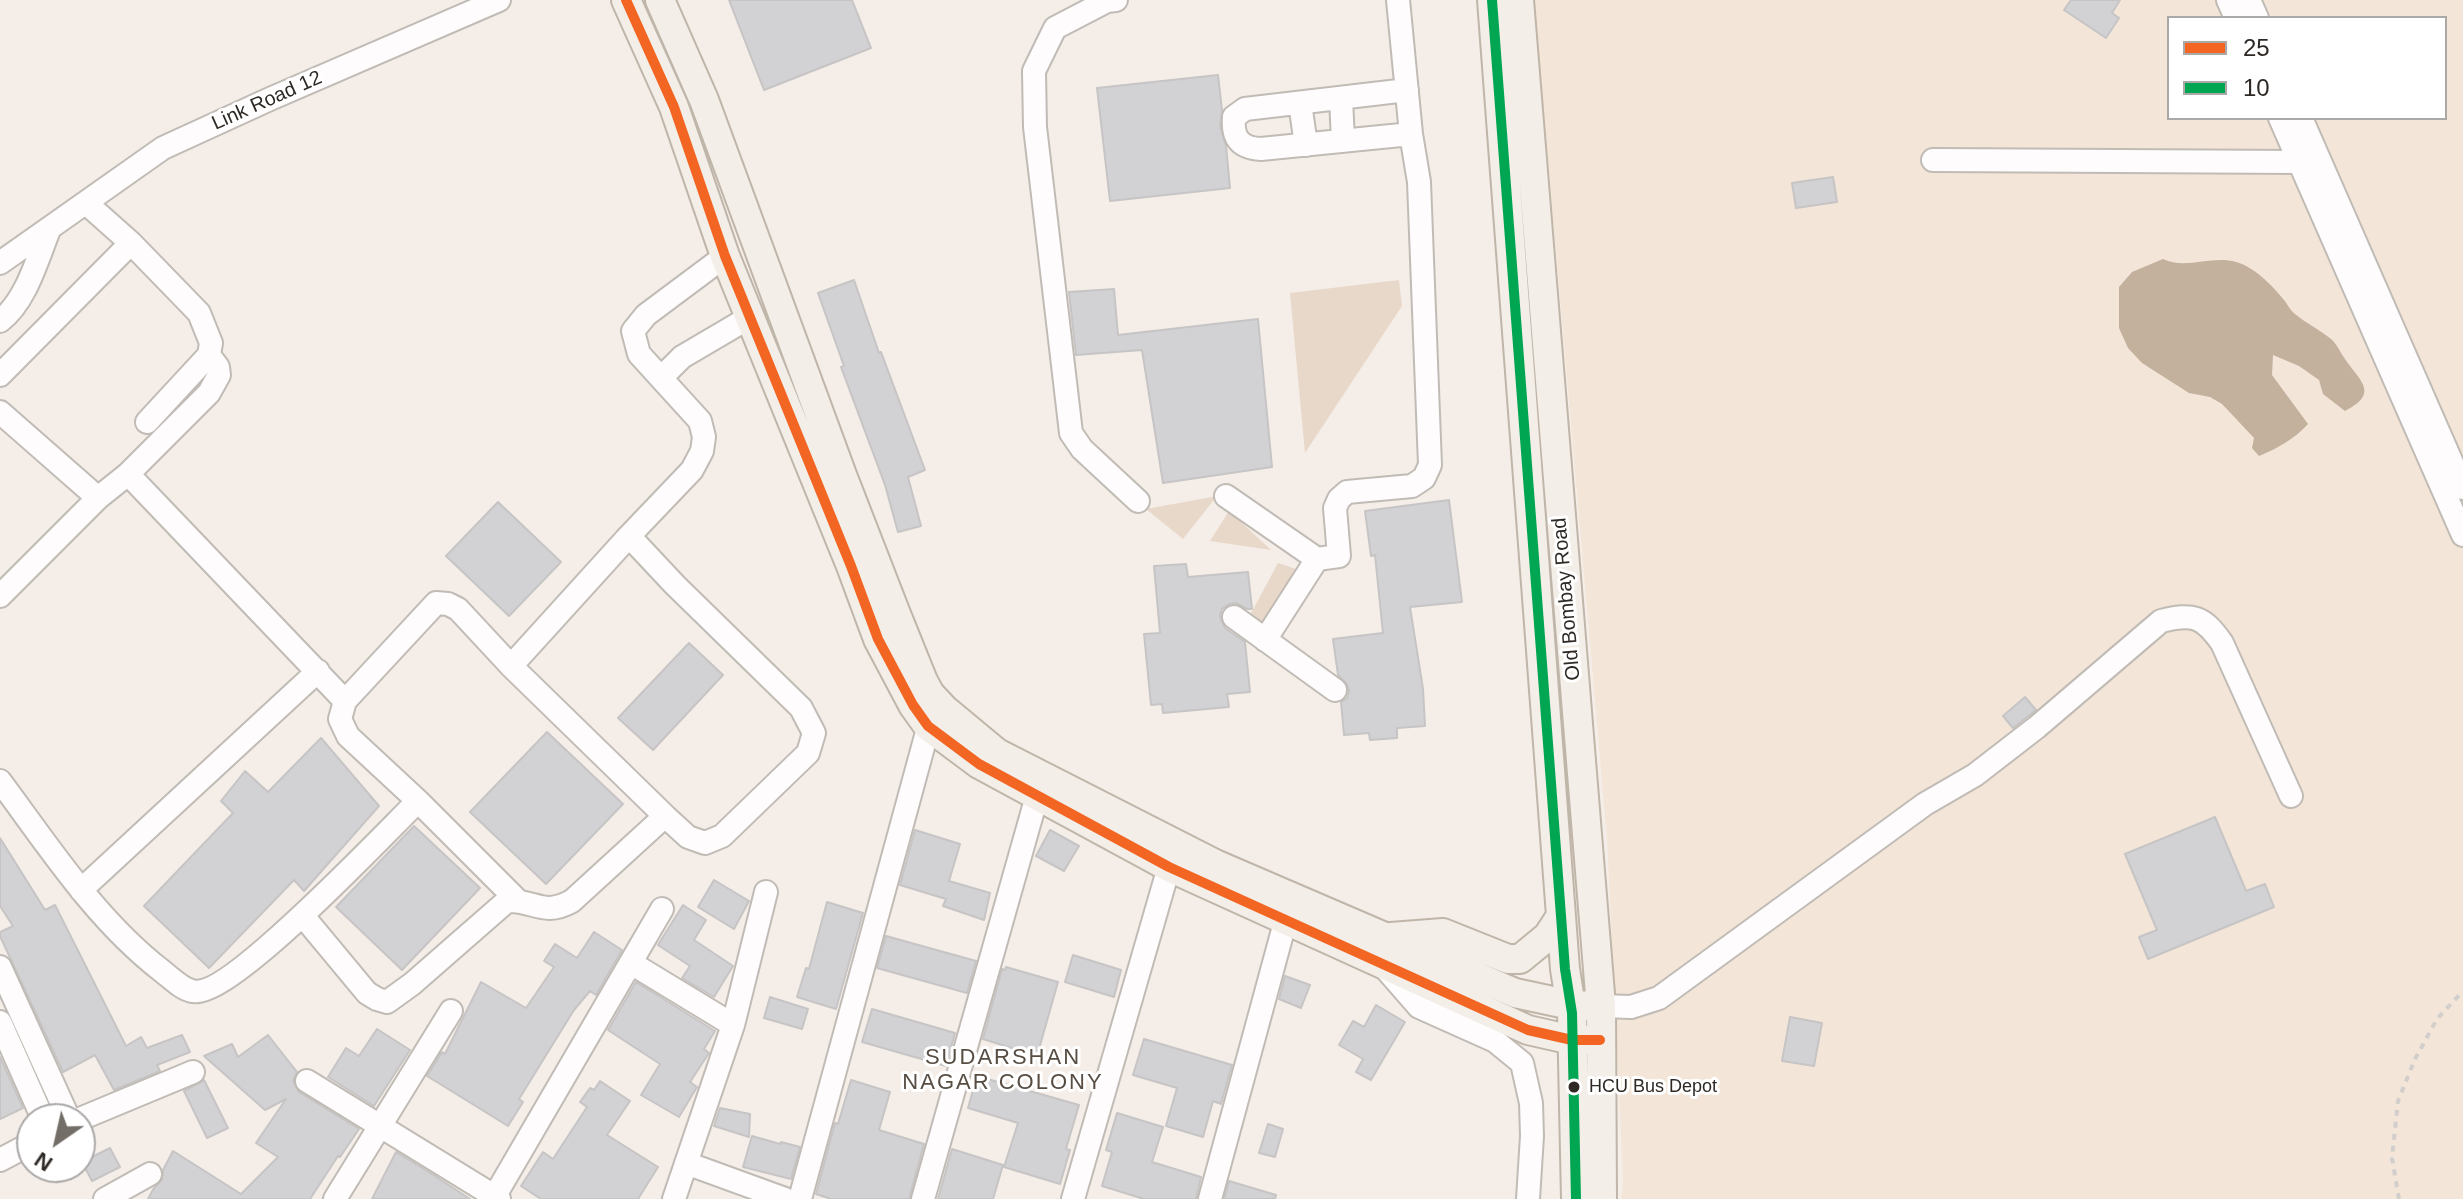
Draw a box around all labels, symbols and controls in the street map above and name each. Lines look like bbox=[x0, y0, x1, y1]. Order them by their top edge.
legend bbox=[2167, 16, 2447, 120]
text: 25 bbox=[2243, 34, 2270, 61]
street label: Link Road 12 bbox=[208, 66, 326, 136]
text: 10 bbox=[2243, 74, 2270, 101]
street label: Old Bombay Road bbox=[1548, 517, 1586, 681]
district label: SUDARSHAN NAGAR COLONY bbox=[902, 1045, 1104, 1096]
place label: HCU Bus Depot bbox=[1589, 1076, 1717, 1098]
marker: HCU Bus Depot bbox=[1566, 1079, 1582, 1095]
north arrow bbox=[16, 1103, 96, 1183]
text: N bbox=[30, 1147, 57, 1176]

